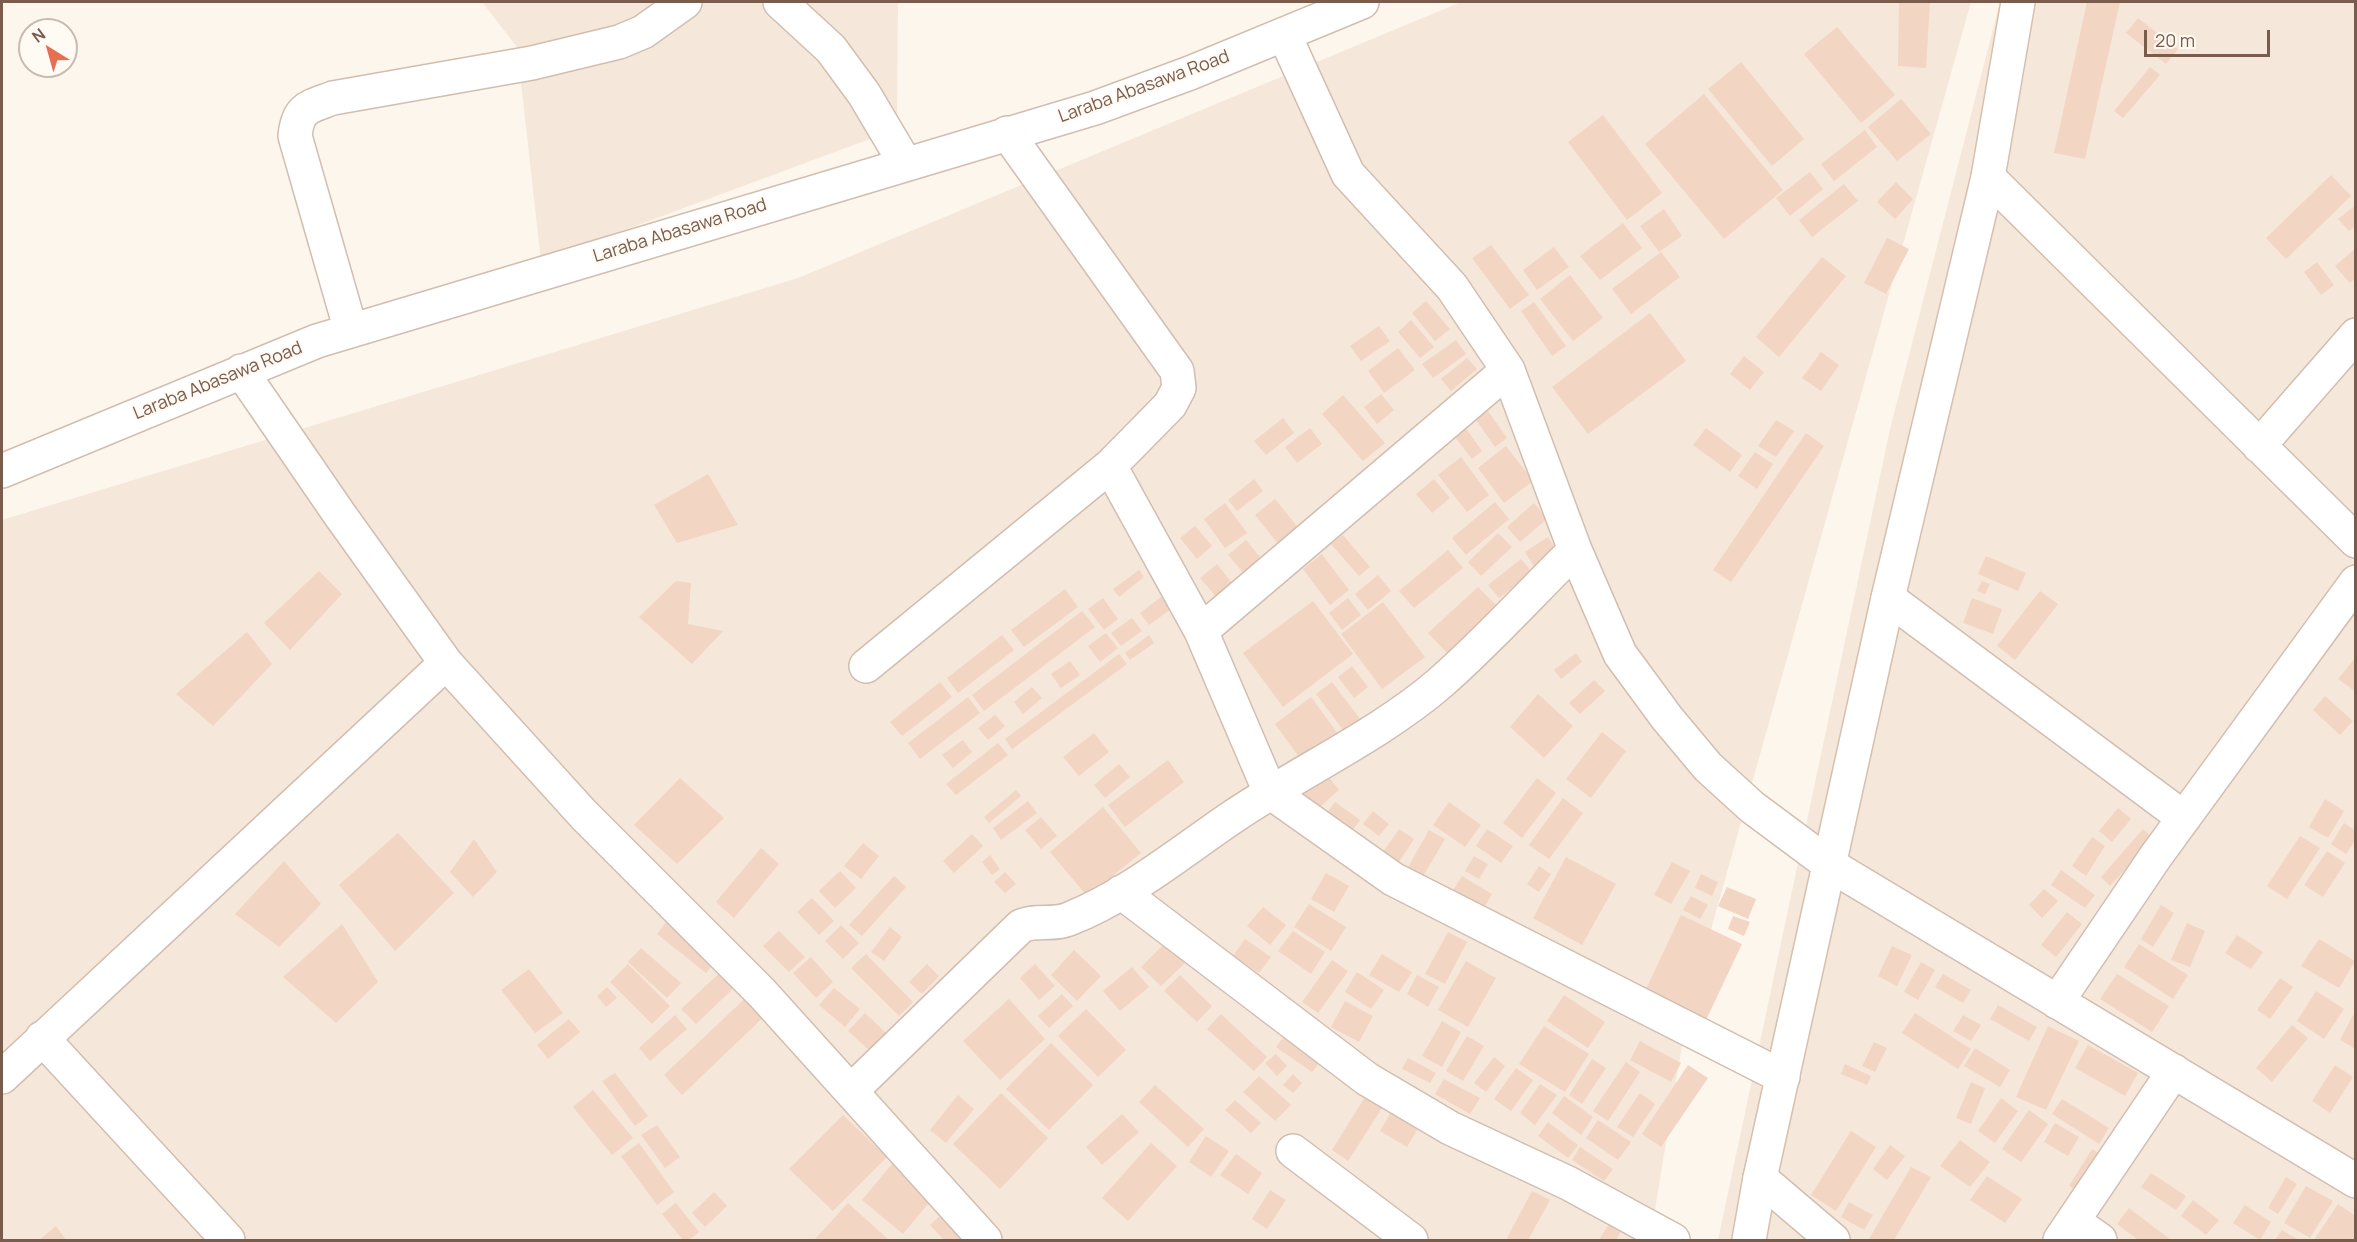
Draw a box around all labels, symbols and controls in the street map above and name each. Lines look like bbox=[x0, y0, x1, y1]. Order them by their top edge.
north arrow bbox=[18, 18, 78, 78]
scale bar bbox=[2147, 18, 2273, 56]
text: N bbox=[27, 23, 50, 47]
text: 20 m bbox=[2155, 28, 2195, 52]
street label: Laraba Abasawa Road bbox=[1056, 46, 1232, 128]
street label: Laraba Abasawa Road bbox=[591, 194, 769, 268]
street label: Laraba Abasawa Road bbox=[130, 337, 306, 425]

